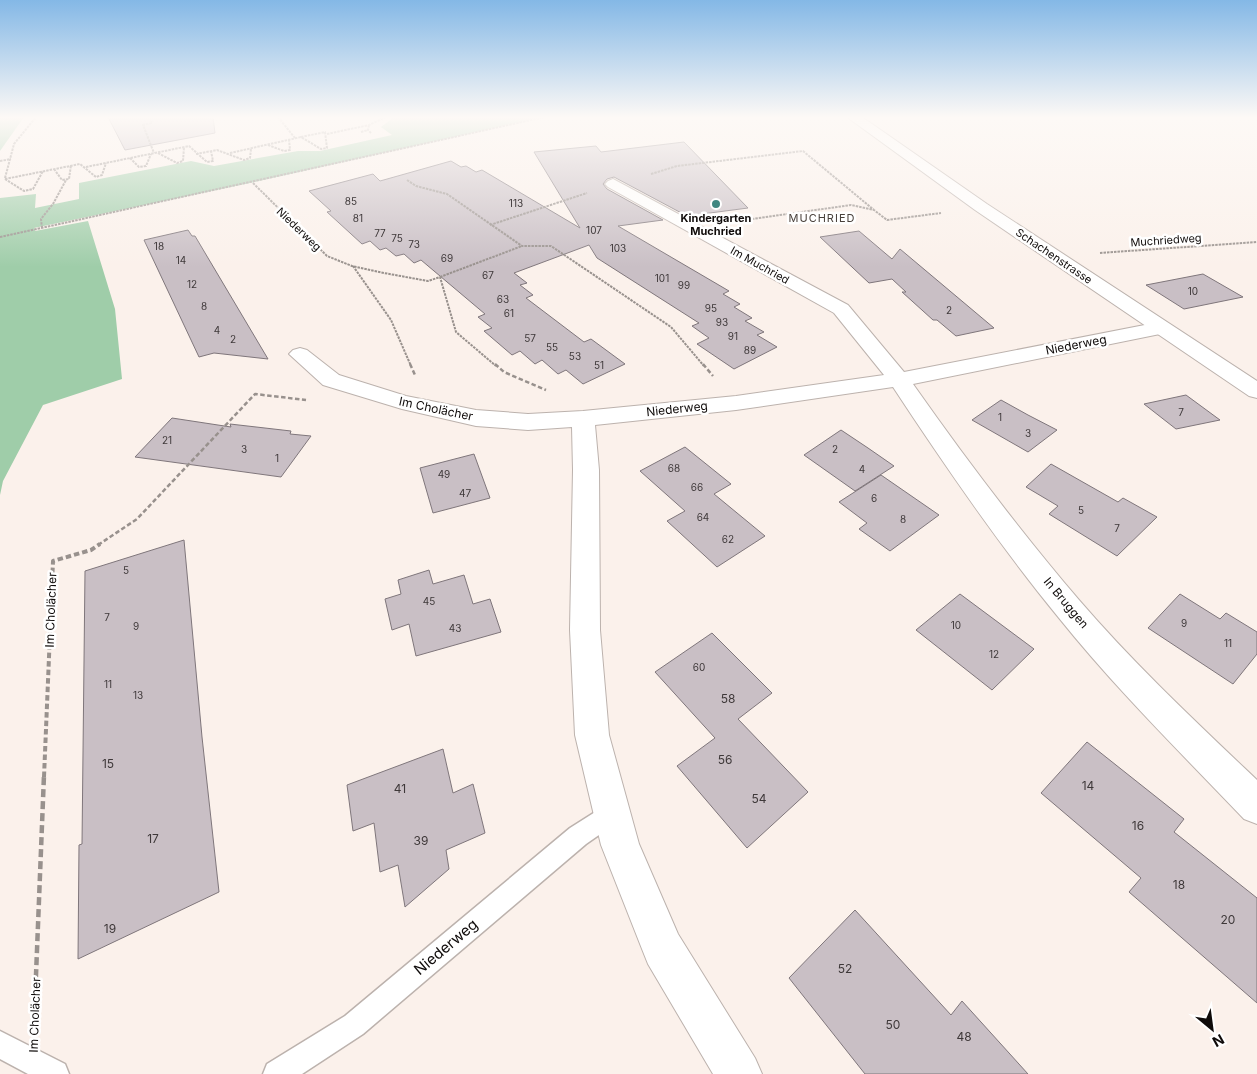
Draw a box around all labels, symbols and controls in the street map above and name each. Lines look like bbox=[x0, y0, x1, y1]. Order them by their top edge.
house number: 85 bbox=[345, 195, 357, 207]
house number: 113 bbox=[509, 197, 523, 209]
marker: Kindergarten Muchried bbox=[710, 198, 722, 210]
street label: Niederweg bbox=[274, 204, 324, 254]
place label: Kindergarten Muchried bbox=[681, 211, 752, 238]
district label: MUCHRIED bbox=[789, 211, 855, 225]
house number: 81 bbox=[353, 212, 363, 224]
house number: 107 bbox=[586, 224, 602, 236]
street label: Schachenstrasse bbox=[1013, 225, 1095, 287]
house number: 77 bbox=[374, 227, 386, 239]
street label: Muchriedweg bbox=[1130, 231, 1202, 249]
house number: 75 bbox=[391, 232, 403, 244]
house number: 73 bbox=[408, 238, 420, 250]
house number: 18 bbox=[154, 240, 164, 252]
house number: 103 bbox=[610, 242, 626, 254]
street label: Im Muchried bbox=[728, 243, 792, 287]
house number: 69 bbox=[441, 252, 453, 264]
house number: 14 bbox=[176, 254, 186, 266]
house number: 67 bbox=[482, 269, 494, 281]
house number: 101 bbox=[655, 272, 669, 284]
house number: 12 bbox=[187, 278, 197, 290]
house number: 99 bbox=[678, 279, 690, 291]
house number: 10 bbox=[1188, 285, 1198, 297]
house number: 63 bbox=[497, 293, 509, 305]
house number: 8 bbox=[201, 300, 207, 312]
house number: 95 bbox=[705, 302, 717, 314]
house number: 2 bbox=[946, 304, 952, 316]
house number: 61 bbox=[504, 307, 514, 319]
house number: 93 bbox=[716, 316, 728, 328]
house number: 4 bbox=[214, 324, 220, 336]
house number: 91 bbox=[728, 330, 738, 342]
street label: Niederweg bbox=[1044, 331, 1108, 358]
house number: 57 bbox=[524, 332, 536, 344]
house number: 2 bbox=[230, 333, 236, 345]
house number: 55 bbox=[546, 341, 558, 353]
house number: 89 bbox=[744, 344, 756, 356]
house number: 53 bbox=[569, 350, 581, 362]
house number: 51 bbox=[594, 359, 604, 371]
street label: Im Cholächer bbox=[398, 393, 475, 424]
street label: Niederweg bbox=[645, 398, 708, 419]
house number: 7 bbox=[1178, 406, 1184, 418]
house number: 1 bbox=[998, 411, 1002, 423]
house number: 3 bbox=[1025, 427, 1031, 439]
house number: 21 bbox=[162, 434, 172, 446]
house number: 3 bbox=[241, 443, 247, 455]
house number: 2 bbox=[832, 443, 838, 455]
house number: 1 bbox=[275, 452, 279, 464]
house number: 68 bbox=[668, 462, 680, 474]
house number: 4 bbox=[859, 463, 865, 475]
house number: 49 bbox=[438, 468, 450, 480]
house number: 66 bbox=[691, 481, 703, 493]
house number: 47 bbox=[459, 487, 471, 499]
house number: 6 bbox=[871, 492, 877, 504]
house number: 5 bbox=[1078, 504, 1084, 516]
house number: 64 bbox=[697, 511, 709, 523]
house number: 8 bbox=[900, 513, 906, 525]
house number: 7 bbox=[1114, 522, 1120, 534]
house number: 62 bbox=[722, 533, 734, 545]
house number: 5 bbox=[123, 564, 129, 576]
street label: Im Cholächer bbox=[42, 572, 59, 648]
street label: In Bruggen bbox=[1041, 574, 1092, 631]
house number: 45 bbox=[423, 595, 435, 607]
house number: 7 bbox=[104, 611, 110, 623]
house number: 9 bbox=[1181, 617, 1187, 629]
house number: 10 bbox=[951, 619, 961, 631]
house number: 9 bbox=[133, 620, 139, 632]
house number: 43 bbox=[449, 622, 461, 634]
house number: 11 bbox=[1224, 637, 1232, 649]
house number: 12 bbox=[989, 648, 999, 660]
house number: 60 bbox=[693, 661, 705, 673]
house number: 11 bbox=[104, 678, 112, 690]
house number: 13 bbox=[133, 689, 143, 701]
house number: 58 bbox=[721, 691, 735, 706]
house number: 56 bbox=[718, 752, 732, 767]
house number: 15 bbox=[102, 756, 114, 771]
house number: 14 bbox=[1082, 778, 1095, 793]
house number: 41 bbox=[394, 781, 406, 796]
house number: 54 bbox=[751, 791, 767, 806]
house number: 16 bbox=[1132, 818, 1144, 833]
house number: 17 bbox=[147, 831, 159, 846]
house number: 39 bbox=[414, 833, 428, 848]
house number: 18 bbox=[1173, 877, 1185, 892]
house number: 20 bbox=[1221, 912, 1235, 927]
street label: Niederweg bbox=[410, 914, 481, 979]
house number: 19 bbox=[104, 921, 116, 936]
house number: 52 bbox=[838, 961, 852, 976]
street label: Im Cholächer bbox=[26, 977, 43, 1053]
north arrow bbox=[1187, 1004, 1237, 1054]
house number: 50 bbox=[886, 1017, 900, 1032]
house number: 48 bbox=[956, 1029, 972, 1044]
text: N bbox=[1210, 1031, 1227, 1051]

